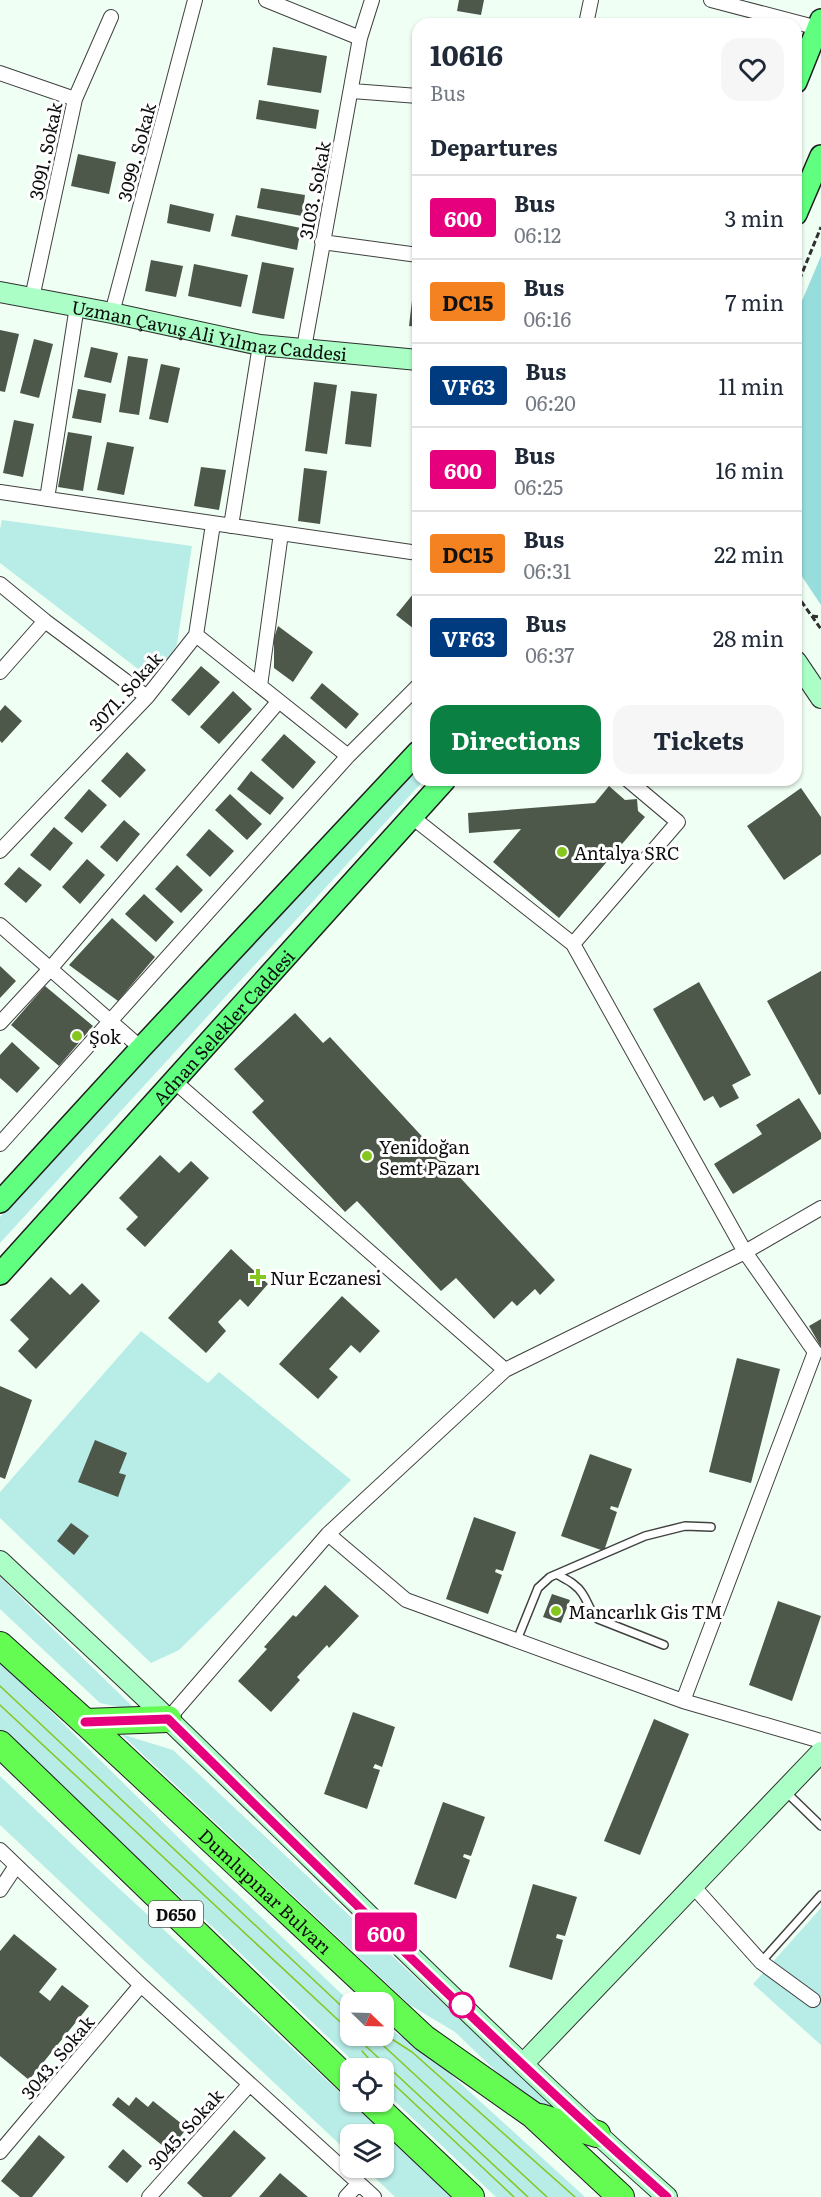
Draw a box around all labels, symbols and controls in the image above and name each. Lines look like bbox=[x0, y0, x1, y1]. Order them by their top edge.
text: 10616 bbox=[430, 33, 503, 75]
button: heart bbox=[721, 38, 784, 101]
text: Bus bbox=[430, 77, 465, 107]
street label: 3091. Sokak bbox=[21, 99, 69, 202]
street label: 3099. Sokak bbox=[110, 99, 162, 204]
text: Departures bbox=[430, 130, 557, 163]
street label: 3103. Sokak bbox=[291, 138, 337, 241]
text: Bus bbox=[514, 186, 555, 219]
text: 3 min bbox=[724, 201, 784, 234]
text: 600 bbox=[444, 202, 482, 233]
text: 06:12 bbox=[514, 219, 561, 249]
text: Bus bbox=[523, 270, 564, 303]
text: 7 min bbox=[725, 285, 784, 318]
text: DC15 bbox=[442, 286, 493, 317]
street label: Uzman Çavuş Ali Yılmaz Caddesi bbox=[70, 292, 348, 367]
text: 06:16 bbox=[523, 303, 571, 333]
text: Bus bbox=[525, 354, 566, 387]
text: 11 min bbox=[718, 369, 784, 402]
text: VF63 bbox=[442, 370, 495, 401]
text: 06:20 bbox=[525, 387, 576, 417]
text: Bus bbox=[514, 438, 555, 471]
text: 16 min bbox=[716, 453, 784, 486]
text: 600 bbox=[444, 454, 482, 485]
text: 06:25 bbox=[514, 471, 563, 501]
text: Bus bbox=[523, 522, 564, 555]
text: 22 min bbox=[714, 537, 784, 570]
text: DC15 bbox=[442, 538, 493, 569]
text: 06:31 bbox=[523, 555, 571, 585]
text: Bus bbox=[525, 606, 566, 639]
text: 28 min bbox=[713, 621, 784, 654]
text: VF63 bbox=[442, 622, 495, 653]
text: 06:37 bbox=[525, 639, 574, 669]
street label: 3071. Sokak bbox=[82, 644, 169, 737]
button: Directions bbox=[430, 705, 601, 774]
button: Tickets bbox=[613, 705, 784, 774]
place label: Antalya SRC bbox=[574, 839, 680, 866]
marker: Antalya SRC bbox=[555, 845, 569, 859]
street label: Adnan Selekler Caddesi bbox=[146, 943, 300, 1110]
place label: Şok bbox=[89, 1023, 122, 1050]
marker: Şok bbox=[70, 1029, 84, 1043]
place label: Yenidoğan Semt Pazarı bbox=[379, 1133, 480, 1181]
marker: Yenidoğan Semt Pazarı bbox=[360, 1149, 374, 1163]
place label: Nur Eczanesi bbox=[270, 1264, 382, 1291]
marker: Nur Eczanesi bbox=[251, 1270, 265, 1284]
place label: Mancarlık Gis TM bbox=[568, 1598, 723, 1625]
marker: Mancarlık Gis TM bbox=[549, 1604, 563, 1618]
street label: Dumlupınar Bulvarı bbox=[193, 1822, 339, 1960]
road number: D650 bbox=[149, 1901, 203, 1927]
line badge: 600 bbox=[352, 1912, 420, 1952]
text: 600 bbox=[367, 1917, 405, 1948]
north arrow bbox=[340, 1992, 394, 2046]
map controls bbox=[340, 1992, 394, 2178]
unlabelled marker bbox=[449, 1992, 475, 2018]
street label: 3043. Sokak bbox=[14, 2008, 101, 2105]
button: locate bbox=[340, 2058, 394, 2112]
street label: 3045. Sokak bbox=[141, 2081, 230, 2176]
button: layers bbox=[340, 2124, 394, 2178]

